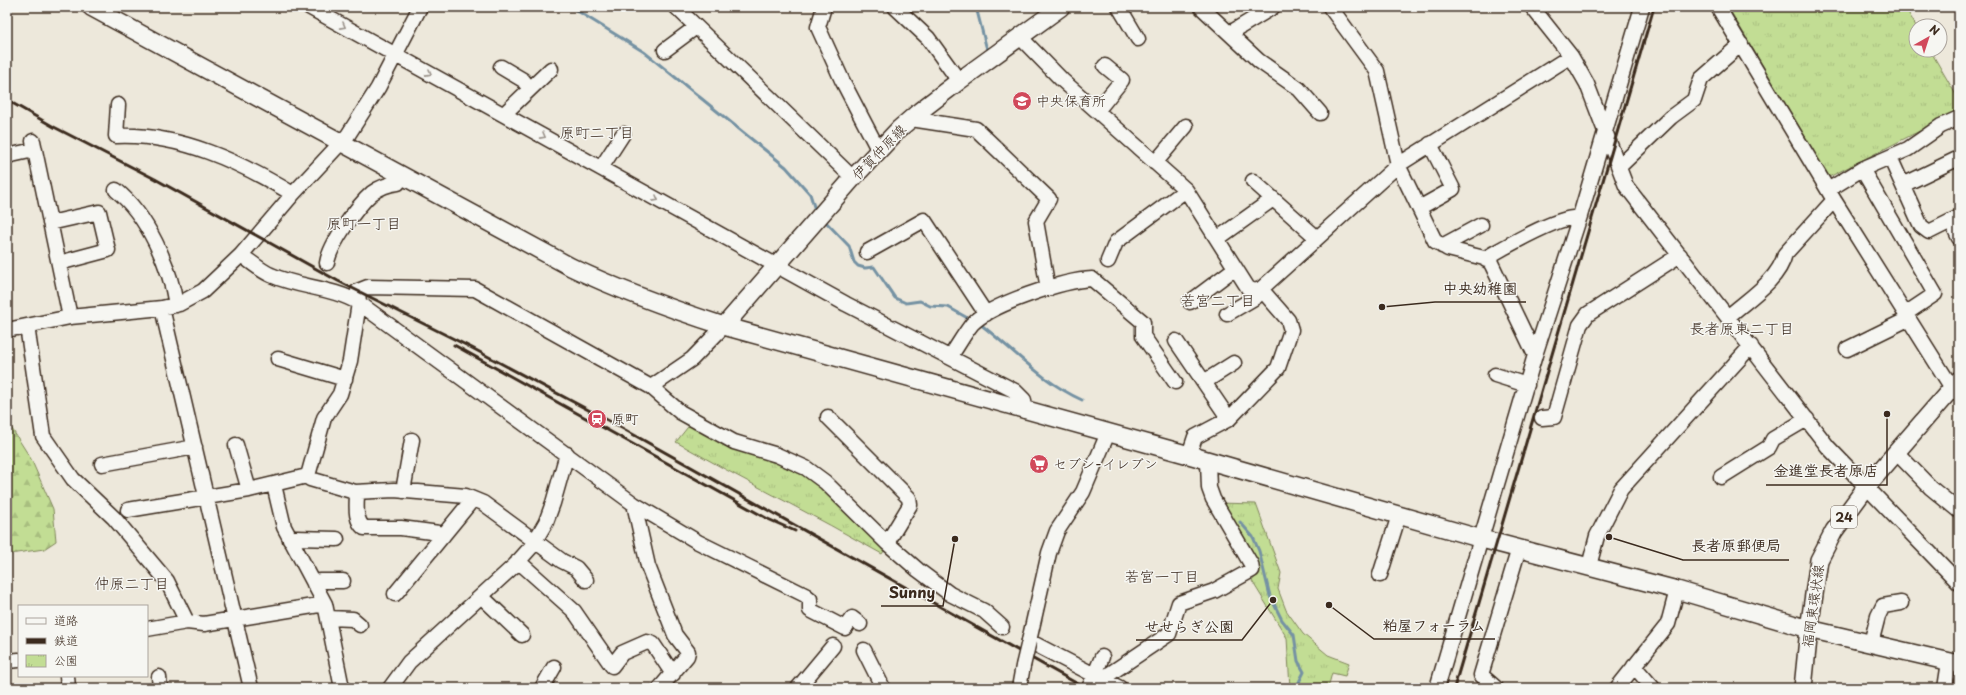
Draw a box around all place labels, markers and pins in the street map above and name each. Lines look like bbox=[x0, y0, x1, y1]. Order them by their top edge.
school or university icon: 中央保育所 bbox=[1011, 90, 1033, 112]
place label: 中央保育所 bbox=[1036, 90, 1106, 111]
callout: 中央幼稚園 bbox=[1435, 275, 1526, 302]
station icon: 原町 bbox=[586, 408, 608, 430]
place label: 原町 bbox=[611, 408, 639, 429]
supermarket icon: セブン-イレブン bbox=[1028, 453, 1050, 475]
place label: セブン-イレブン bbox=[1053, 453, 1158, 474]
callout: 金進堂長者原店 bbox=[1766, 458, 1887, 485]
callout: 長者原郵便局 bbox=[1683, 533, 1789, 560]
callout: Sunny bbox=[881, 579, 943, 606]
callout: 粕屋フォーラム bbox=[1374, 612, 1495, 639]
callout: せせらぎ公園 bbox=[1136, 613, 1242, 640]

